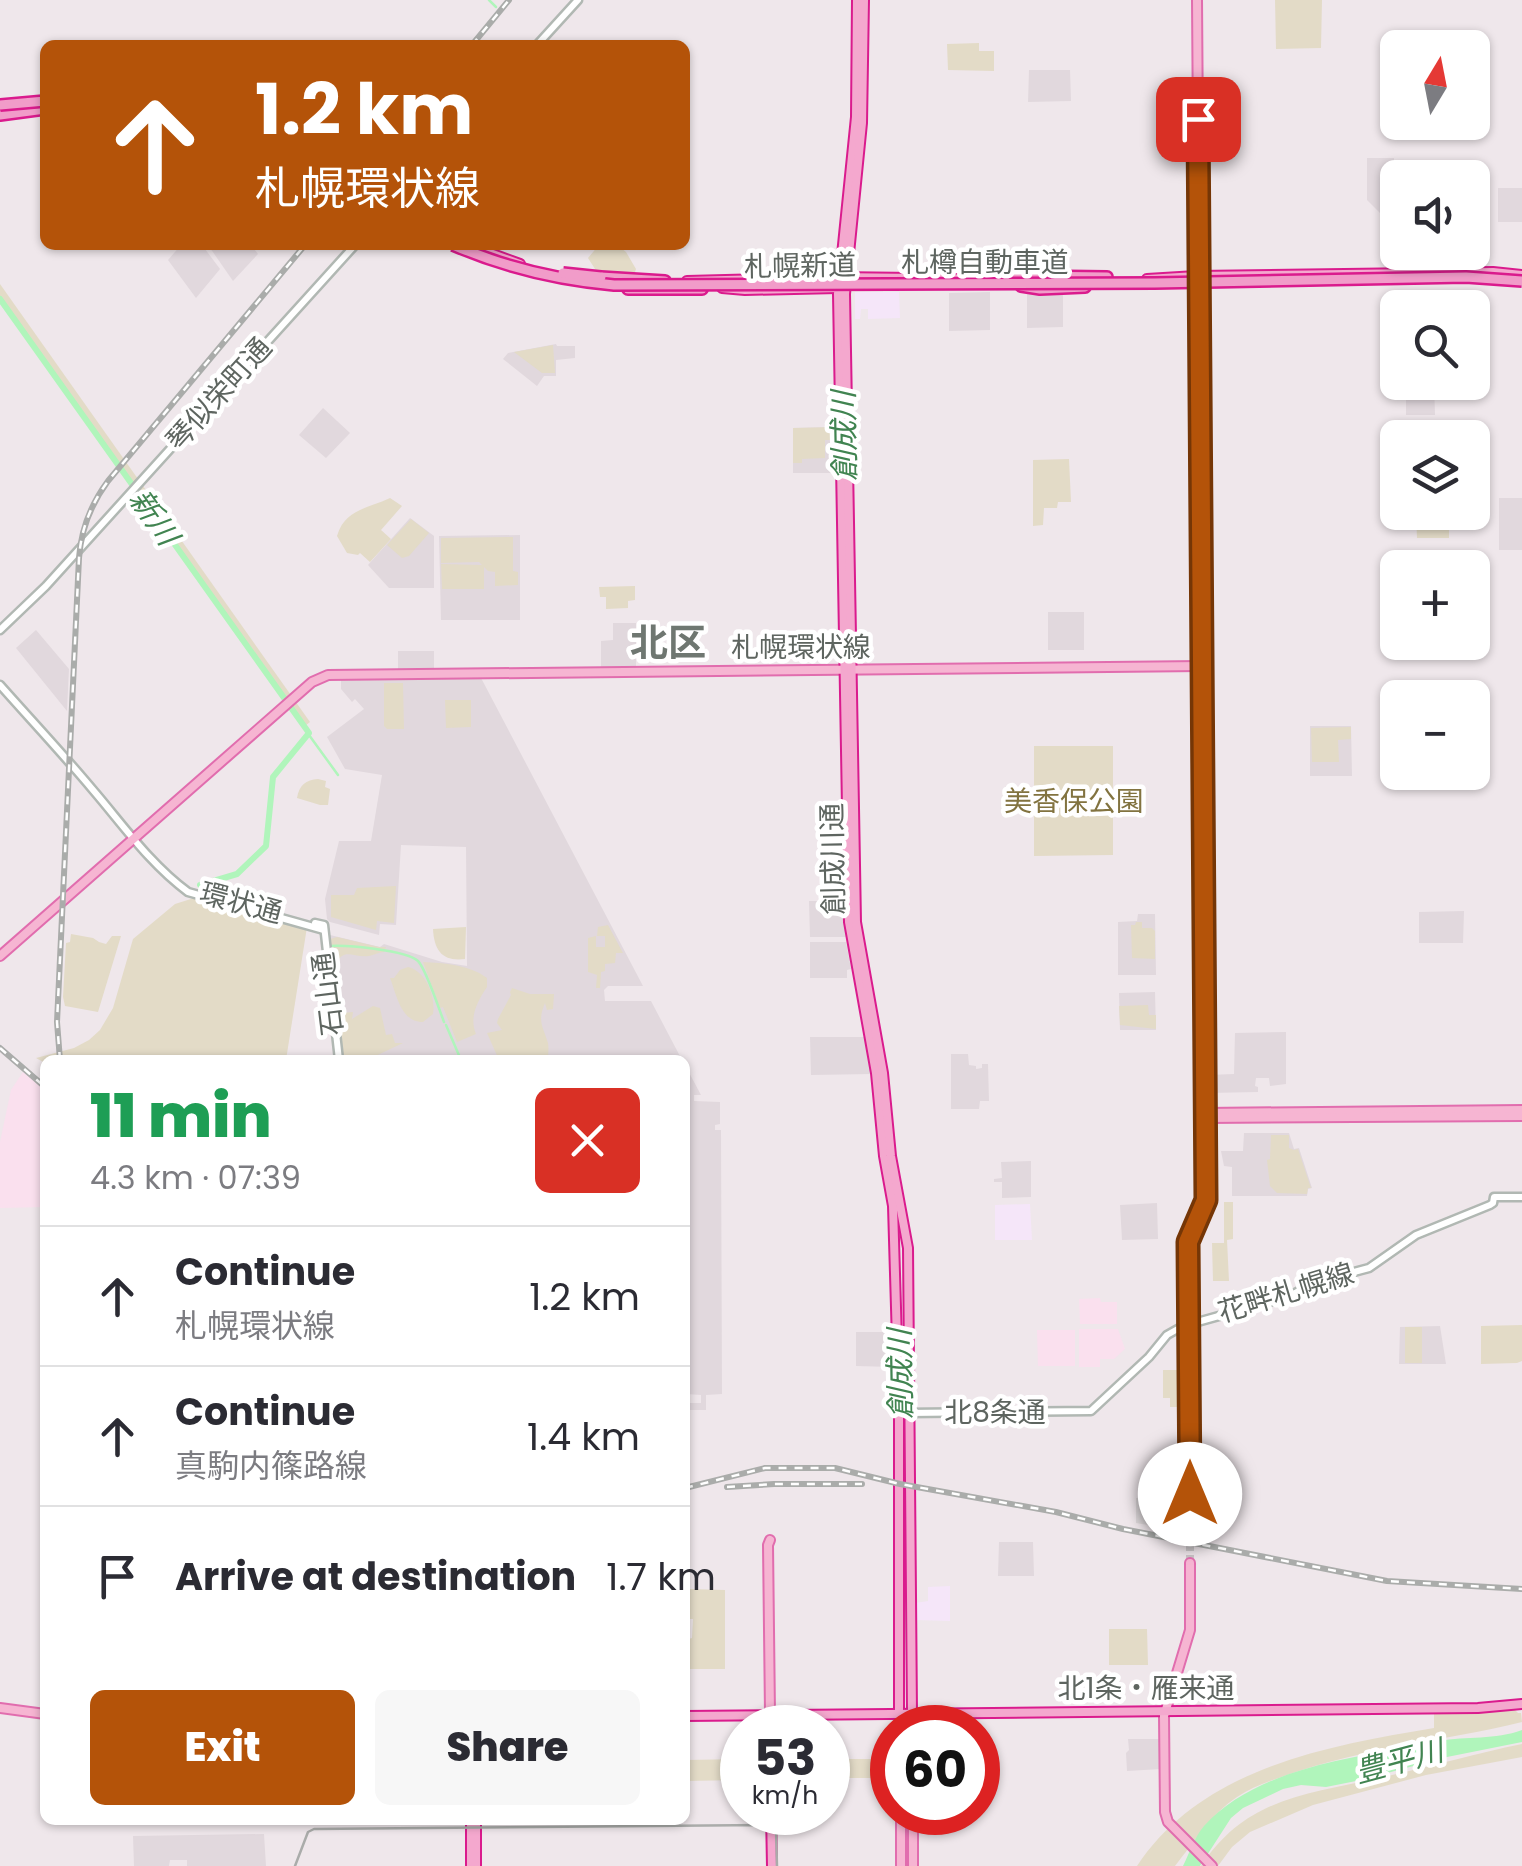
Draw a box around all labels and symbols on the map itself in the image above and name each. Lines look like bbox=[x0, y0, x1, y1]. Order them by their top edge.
north arrow bbox=[1380, 30, 1490, 140]
pin bbox=[1156, 77, 1241, 162]
street label: 札樽自動車道 bbox=[901, 243, 1069, 282]
street label: 札幌新道 bbox=[744, 246, 856, 286]
street label: 琴似栄町通 bbox=[158, 329, 280, 459]
water label: 創成川 bbox=[822, 388, 866, 481]
water label: 新川 bbox=[119, 480, 191, 556]
district label: 北区 bbox=[630, 616, 706, 669]
street label: 札幌環状線 bbox=[731, 628, 871, 667]
park label: 美香保公園 bbox=[1004, 782, 1144, 821]
street label: 創成川通 bbox=[813, 803, 853, 915]
street label: 環状通 bbox=[195, 873, 287, 933]
street label: 石山通 bbox=[304, 950, 352, 1038]
street label: 花畔札幌線 bbox=[1213, 1254, 1359, 1332]
water label: 創成川 bbox=[878, 1326, 922, 1419]
street label: 北8条通 bbox=[944, 1393, 1046, 1432]
position arrow bbox=[1138, 1442, 1242, 1546]
street label: 北1条・雁来通 bbox=[1058, 1669, 1234, 1708]
speed limit sign: 60 bbox=[870, 1705, 1000, 1835]
water label: 豊平川 bbox=[1350, 1728, 1451, 1793]

